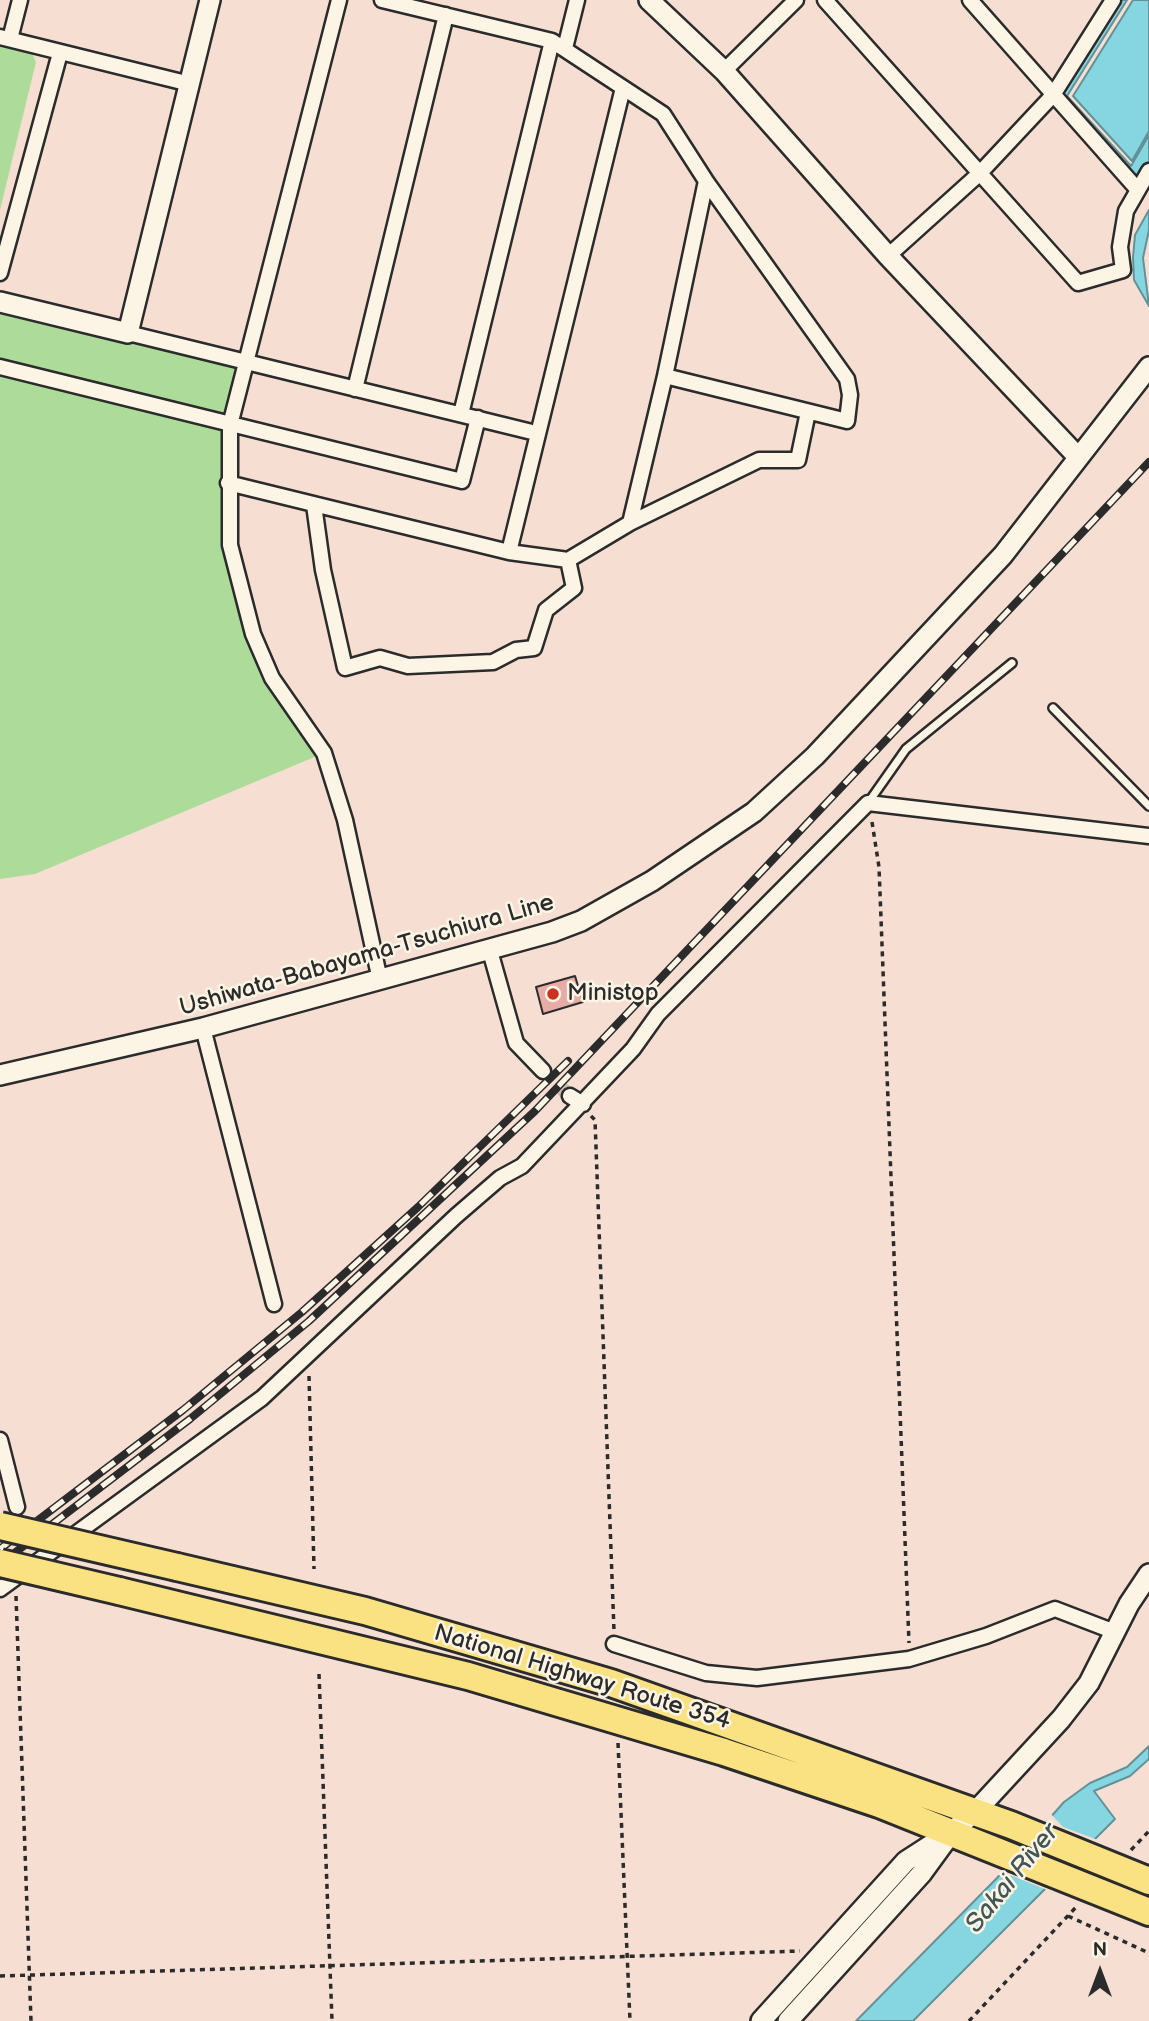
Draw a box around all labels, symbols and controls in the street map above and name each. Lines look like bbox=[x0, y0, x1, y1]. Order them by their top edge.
street label: Ushiwata-Babayama-Tsuchiura Line bbox=[176, 889, 558, 1023]
place label: Ministop bbox=[567, 980, 659, 1008]
marker: Ministop bbox=[545, 986, 561, 1002]
street label: National Highway Route 354 bbox=[430, 1619, 734, 1737]
water label: Sakai River bbox=[959, 1818, 1067, 1940]
north arrow bbox=[1065, 1937, 1135, 2007]
text: N bbox=[1093, 1939, 1107, 1962]

